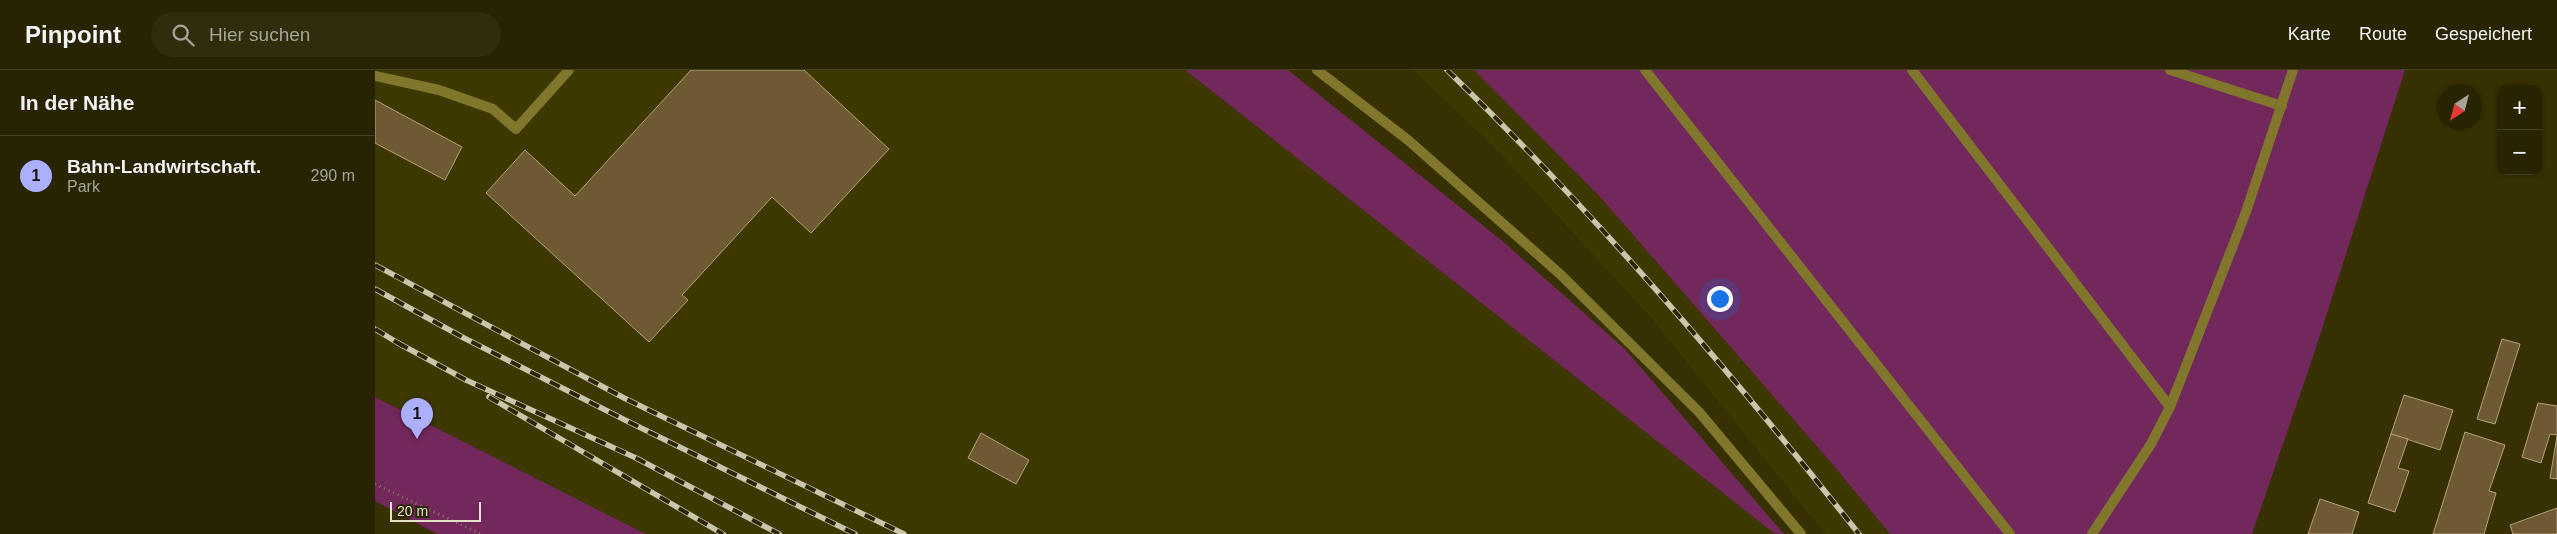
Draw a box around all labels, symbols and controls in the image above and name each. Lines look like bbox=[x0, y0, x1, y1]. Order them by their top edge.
search box bbox=[151, 12, 501, 57]
text: Pinpoint bbox=[25, 21, 121, 48]
icon: search bbox=[169, 21, 197, 49]
text: Hier suchen bbox=[209, 24, 310, 45]
text: Karte bbox=[2288, 24, 2331, 44]
text: Route bbox=[2359, 24, 2407, 44]
text: Gespeichert bbox=[2435, 24, 2532, 44]
north arrow bbox=[2437, 85, 2482, 130]
map controls bbox=[2497, 85, 2542, 175]
button: + bbox=[2497, 85, 2542, 130]
text: In der Nähe bbox=[20, 91, 134, 114]
button: − bbox=[2497, 130, 2542, 175]
text: Bahn-Landwirtschaft. bbox=[67, 156, 261, 177]
text: 1 bbox=[32, 167, 40, 184]
text: 290 m bbox=[311, 167, 355, 184]
text: Park bbox=[67, 178, 100, 195]
your location bbox=[1707, 286, 1733, 312]
pin: 1 bbox=[401, 398, 433, 439]
scale bar bbox=[390, 499, 481, 522]
text: 20 m bbox=[397, 503, 428, 519]

